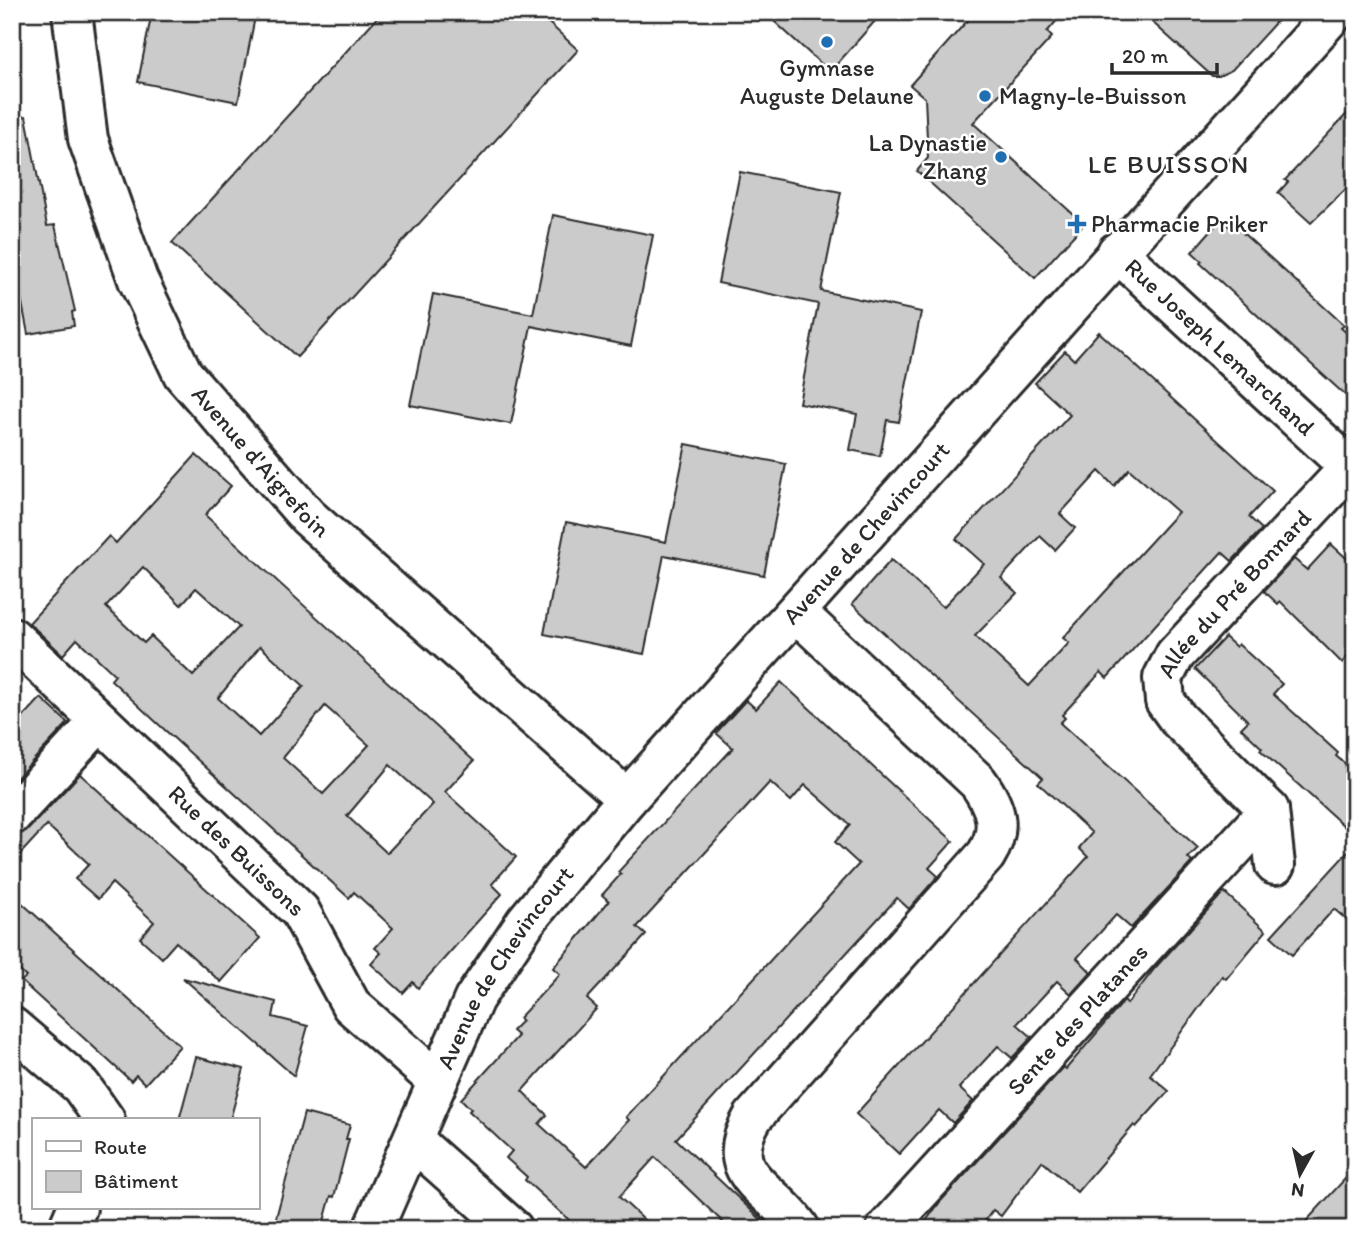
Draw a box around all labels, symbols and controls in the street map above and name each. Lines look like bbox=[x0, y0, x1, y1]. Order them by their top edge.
scale bar bbox=[1112, 32, 1216, 76]
marker: Gymnase Auguste Delaune bbox=[819, 34, 835, 50]
text: 20 m bbox=[1122, 43, 1169, 68]
place label: Gymnase Auguste Delaune bbox=[740, 53, 914, 110]
place label: Magny-le-Buisson bbox=[999, 81, 1187, 110]
marker: Magny-le-Buisson bbox=[977, 88, 993, 104]
place label: La Dynastie Zhang bbox=[869, 128, 988, 185]
district label: LE BUISSON bbox=[1088, 148, 1250, 180]
marker: La Dynastie Zhang bbox=[993, 149, 1009, 165]
place label: Pharmacie Priker bbox=[1091, 209, 1268, 238]
marker: Pharmacie Priker bbox=[1069, 216, 1085, 232]
street label: Rue Joseph Lemarchand bbox=[1119, 252, 1321, 441]
street label: Avenue d'Aigrefoin bbox=[186, 380, 336, 544]
street label: Avenue de Chevincourt bbox=[776, 435, 955, 630]
street label: Allée du Pré Bonnard bbox=[1151, 503, 1317, 683]
street label: Rue des Buissons bbox=[163, 779, 311, 922]
street label: Avenue de Chevincourt bbox=[430, 860, 579, 1073]
street label: Sente des Platanes bbox=[1001, 937, 1154, 1101]
legend bbox=[32, 1118, 259, 1210]
text: Route bbox=[94, 1134, 147, 1159]
north arrow bbox=[1266, 1140, 1336, 1210]
text: Bâtiment bbox=[94, 1168, 178, 1193]
text: N bbox=[1290, 1178, 1306, 1203]

